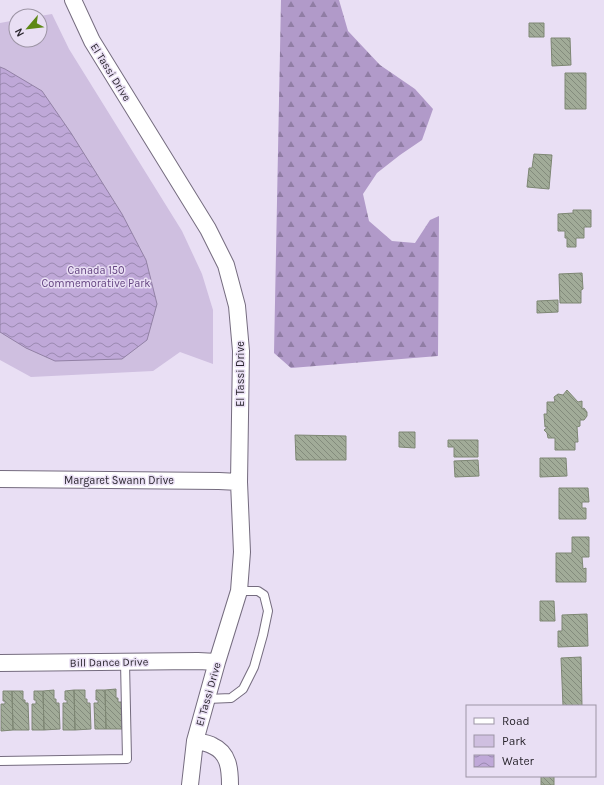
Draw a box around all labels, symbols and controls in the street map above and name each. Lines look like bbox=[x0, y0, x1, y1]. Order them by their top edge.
north arrow bbox=[8, 8, 48, 48]
text: N bbox=[12, 26, 27, 39]
street label: El Tassi Drive bbox=[88, 41, 134, 104]
park label: Canada 150 Commemorative Park bbox=[42, 264, 150, 290]
street label: El Tassi Drive bbox=[234, 341, 247, 407]
street label: Margaret Swann Drive bbox=[64, 474, 174, 487]
street label: Bill Dance Drive bbox=[70, 655, 149, 670]
street label: El Tassi Drive bbox=[193, 660, 224, 727]
legend bbox=[466, 705, 596, 777]
text: Road bbox=[502, 714, 530, 728]
text: Park bbox=[502, 734, 527, 748]
text: Water bbox=[502, 754, 535, 768]

